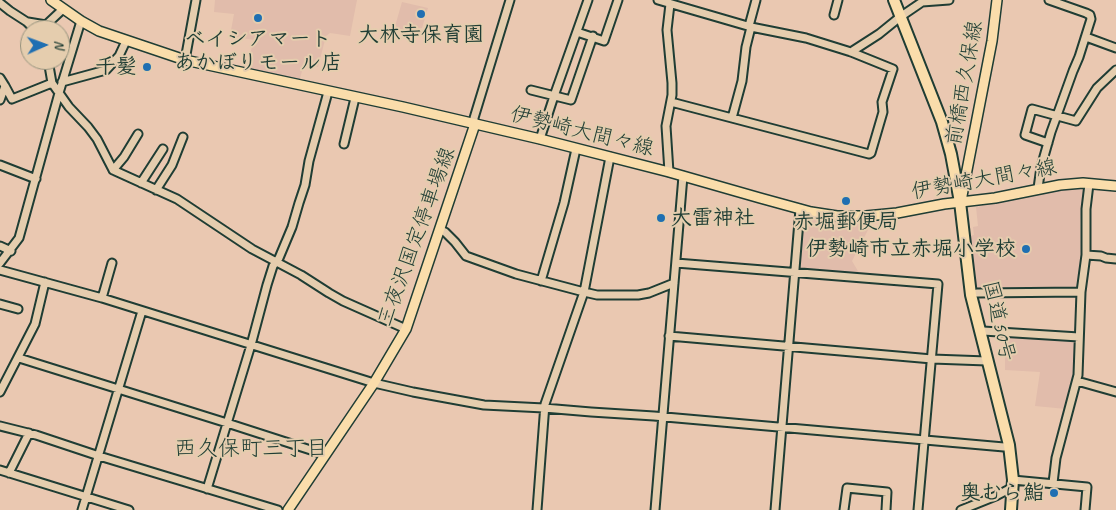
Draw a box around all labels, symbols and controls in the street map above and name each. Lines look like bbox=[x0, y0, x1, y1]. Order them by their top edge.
marker: 大林寺保育園 bbox=[415, 8, 427, 20]
marker: ベイシアマート あかぼりモール店 bbox=[252, 12, 264, 24]
street label: 前橋西久保線 bbox=[942, 19, 988, 147]
north arrow bbox=[20, 20, 70, 70]
place label: 大林寺保育園 bbox=[358, 22, 484, 48]
place label: ベイシアマート あかぼりモール店 bbox=[174, 26, 342, 76]
text: N bbox=[51, 40, 68, 49]
place label: 千髪 bbox=[95, 54, 137, 80]
marker: 千髪 bbox=[141, 61, 153, 73]
street label: 伊勢崎大間々線 bbox=[508, 102, 656, 162]
street label: 三夜沢国定停車場線 bbox=[373, 144, 461, 330]
street label: 伊勢崎大間々線 bbox=[909, 155, 1059, 205]
marker: 赤堀郵便局 bbox=[840, 195, 852, 207]
place label: 大雷神社 bbox=[671, 205, 755, 231]
place label: 赤堀郵便局 bbox=[794, 209, 898, 235]
marker: 大雷神社 bbox=[655, 212, 667, 224]
place label: 伊勢崎市立赤堀小学校 bbox=[806, 236, 1016, 262]
marker: 伊勢崎市立赤堀小学校 bbox=[1020, 243, 1032, 255]
street label: 国道50号 bbox=[977, 278, 1019, 364]
district label: 西久保町三丁目 bbox=[174, 436, 328, 462]
place label: 奥むら鮨 bbox=[960, 480, 1044, 506]
marker: 奥むら鮨 bbox=[1048, 487, 1060, 499]

